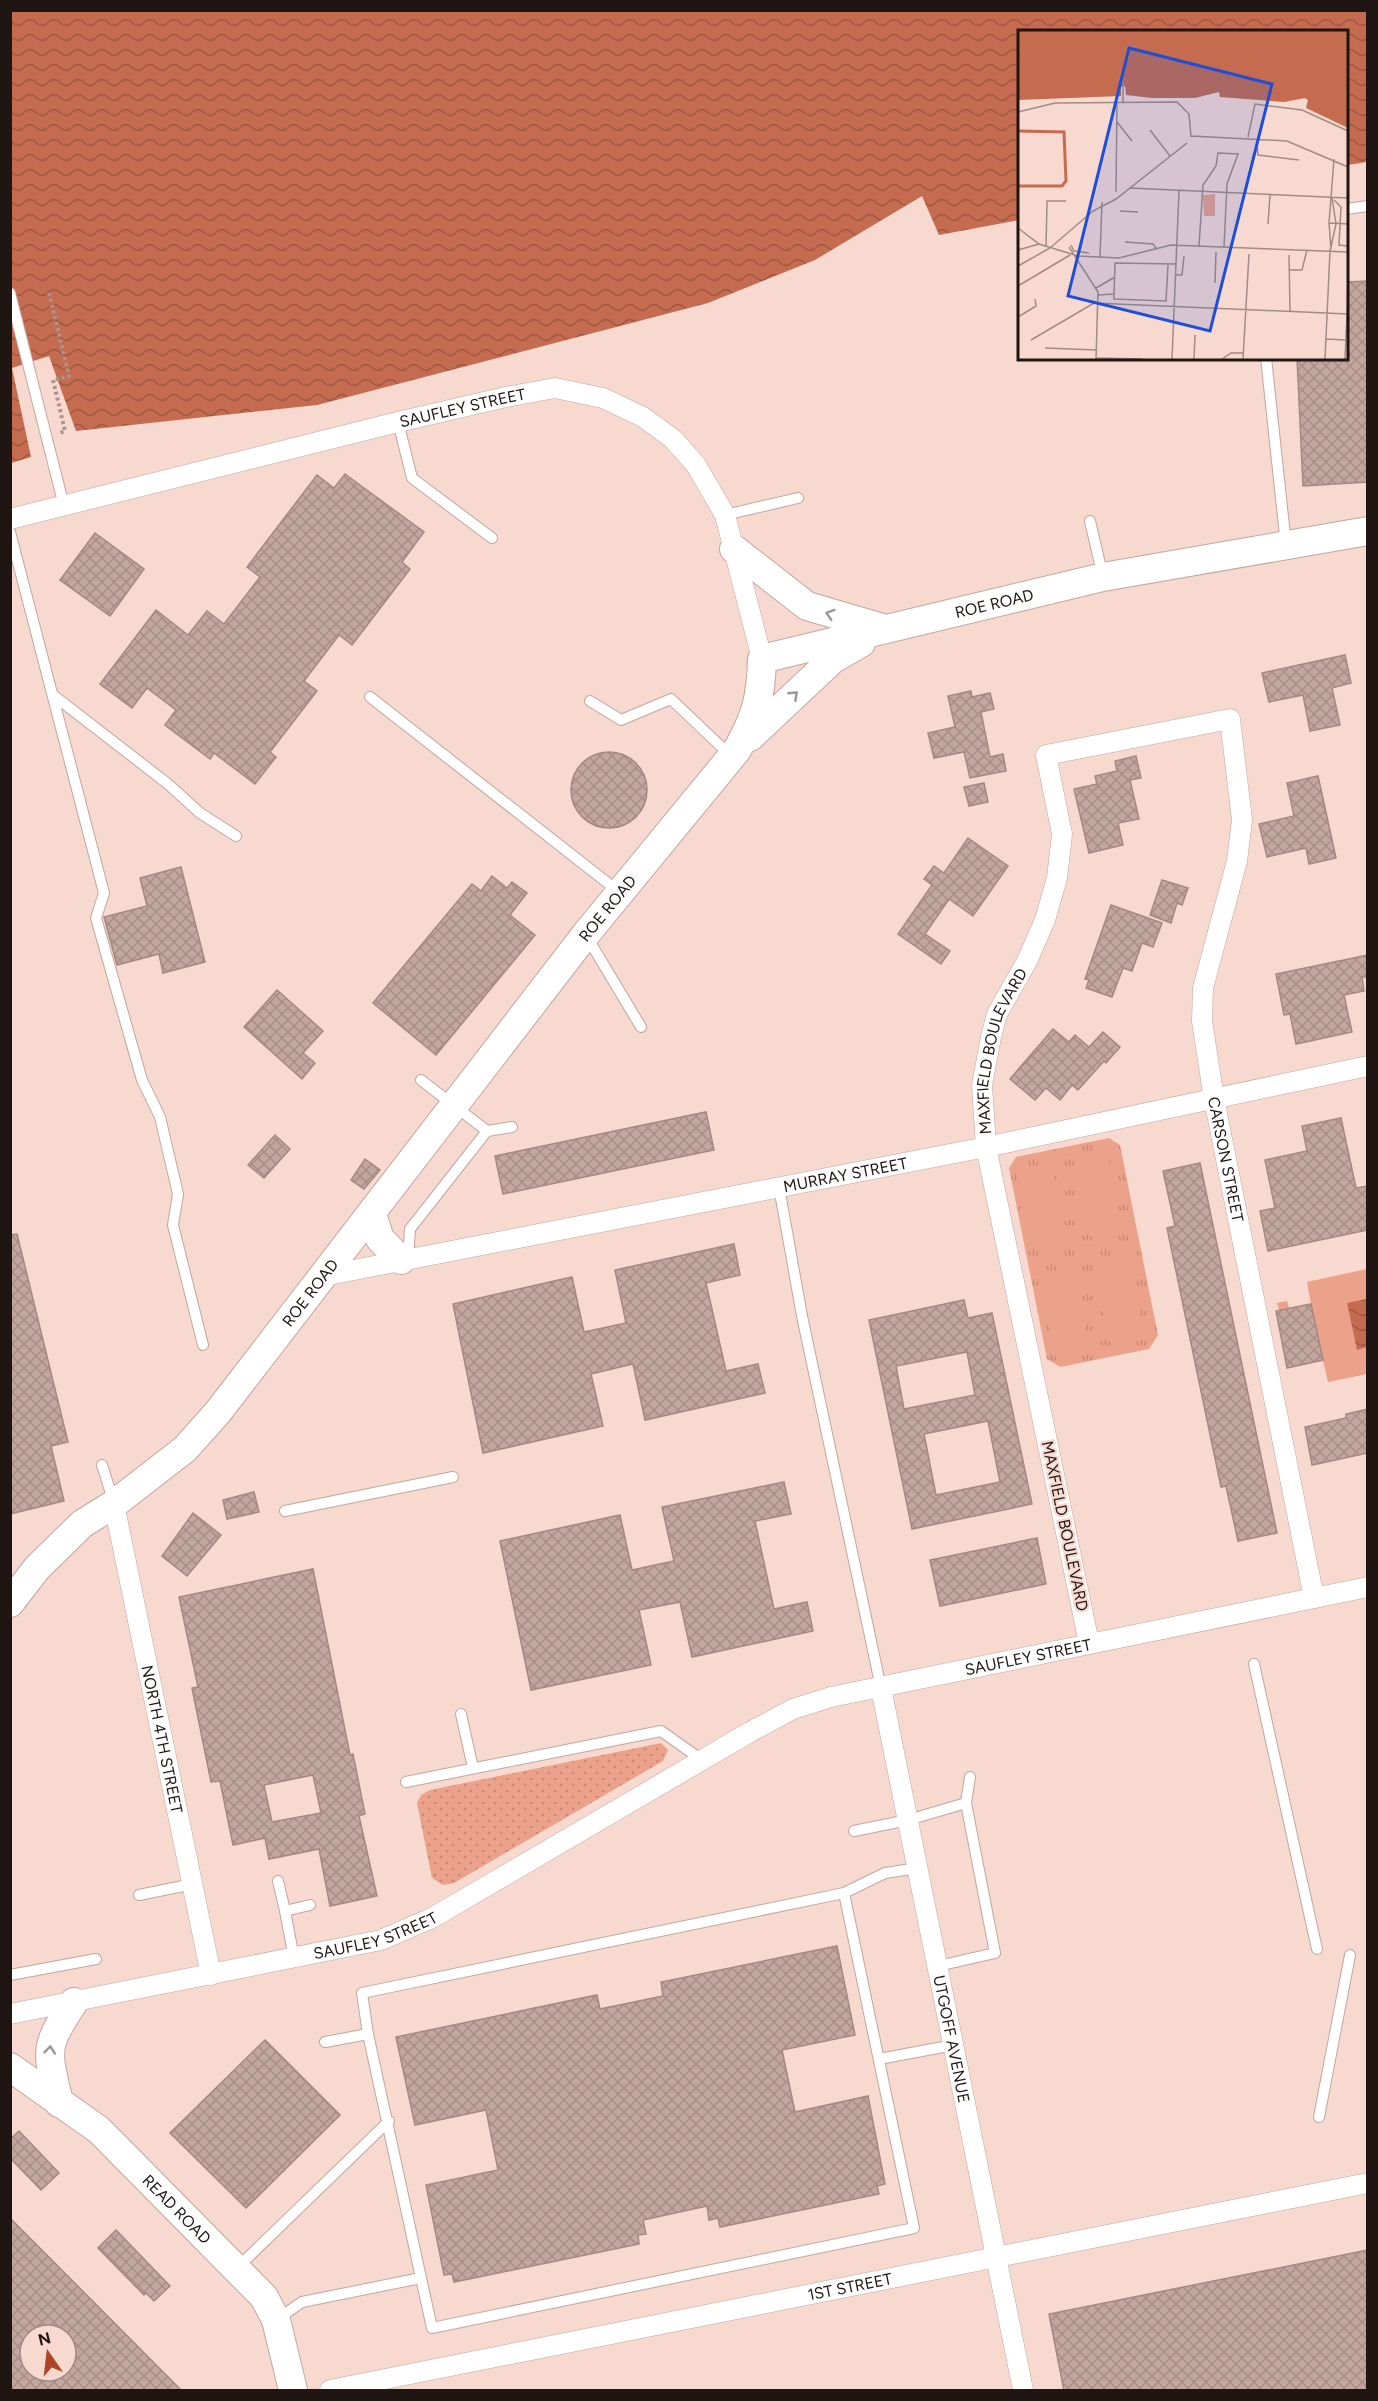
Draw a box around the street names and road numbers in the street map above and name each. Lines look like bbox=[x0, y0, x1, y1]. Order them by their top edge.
street label: SAUFLEY STREET bbox=[398, 384, 527, 431]
street label: ROE ROAD bbox=[953, 585, 1035, 622]
street label: ROE ROAD bbox=[574, 871, 640, 945]
street label: MAXFIELD BOULEVARD bbox=[972, 964, 1031, 1135]
street label: CARSON STREET bbox=[1204, 1095, 1248, 1224]
street label: MURRAY STREET bbox=[782, 1153, 909, 1196]
street label: ROE ROAD bbox=[278, 1255, 342, 1330]
street label: MAXFIELD BOULEVARD bbox=[1038, 1439, 1092, 1613]
street label: SAUFLEY STREET bbox=[963, 1634, 1093, 1679]
street label: NORTH 4TH STREET bbox=[138, 1663, 187, 1815]
street label: SAUFLEY STREET bbox=[312, 1907, 441, 1963]
street label: UTGOFF AVENUE bbox=[930, 1973, 974, 2104]
street label: READ ROAD bbox=[139, 2170, 215, 2247]
street label: 1ST STREET bbox=[806, 2269, 894, 2304]

